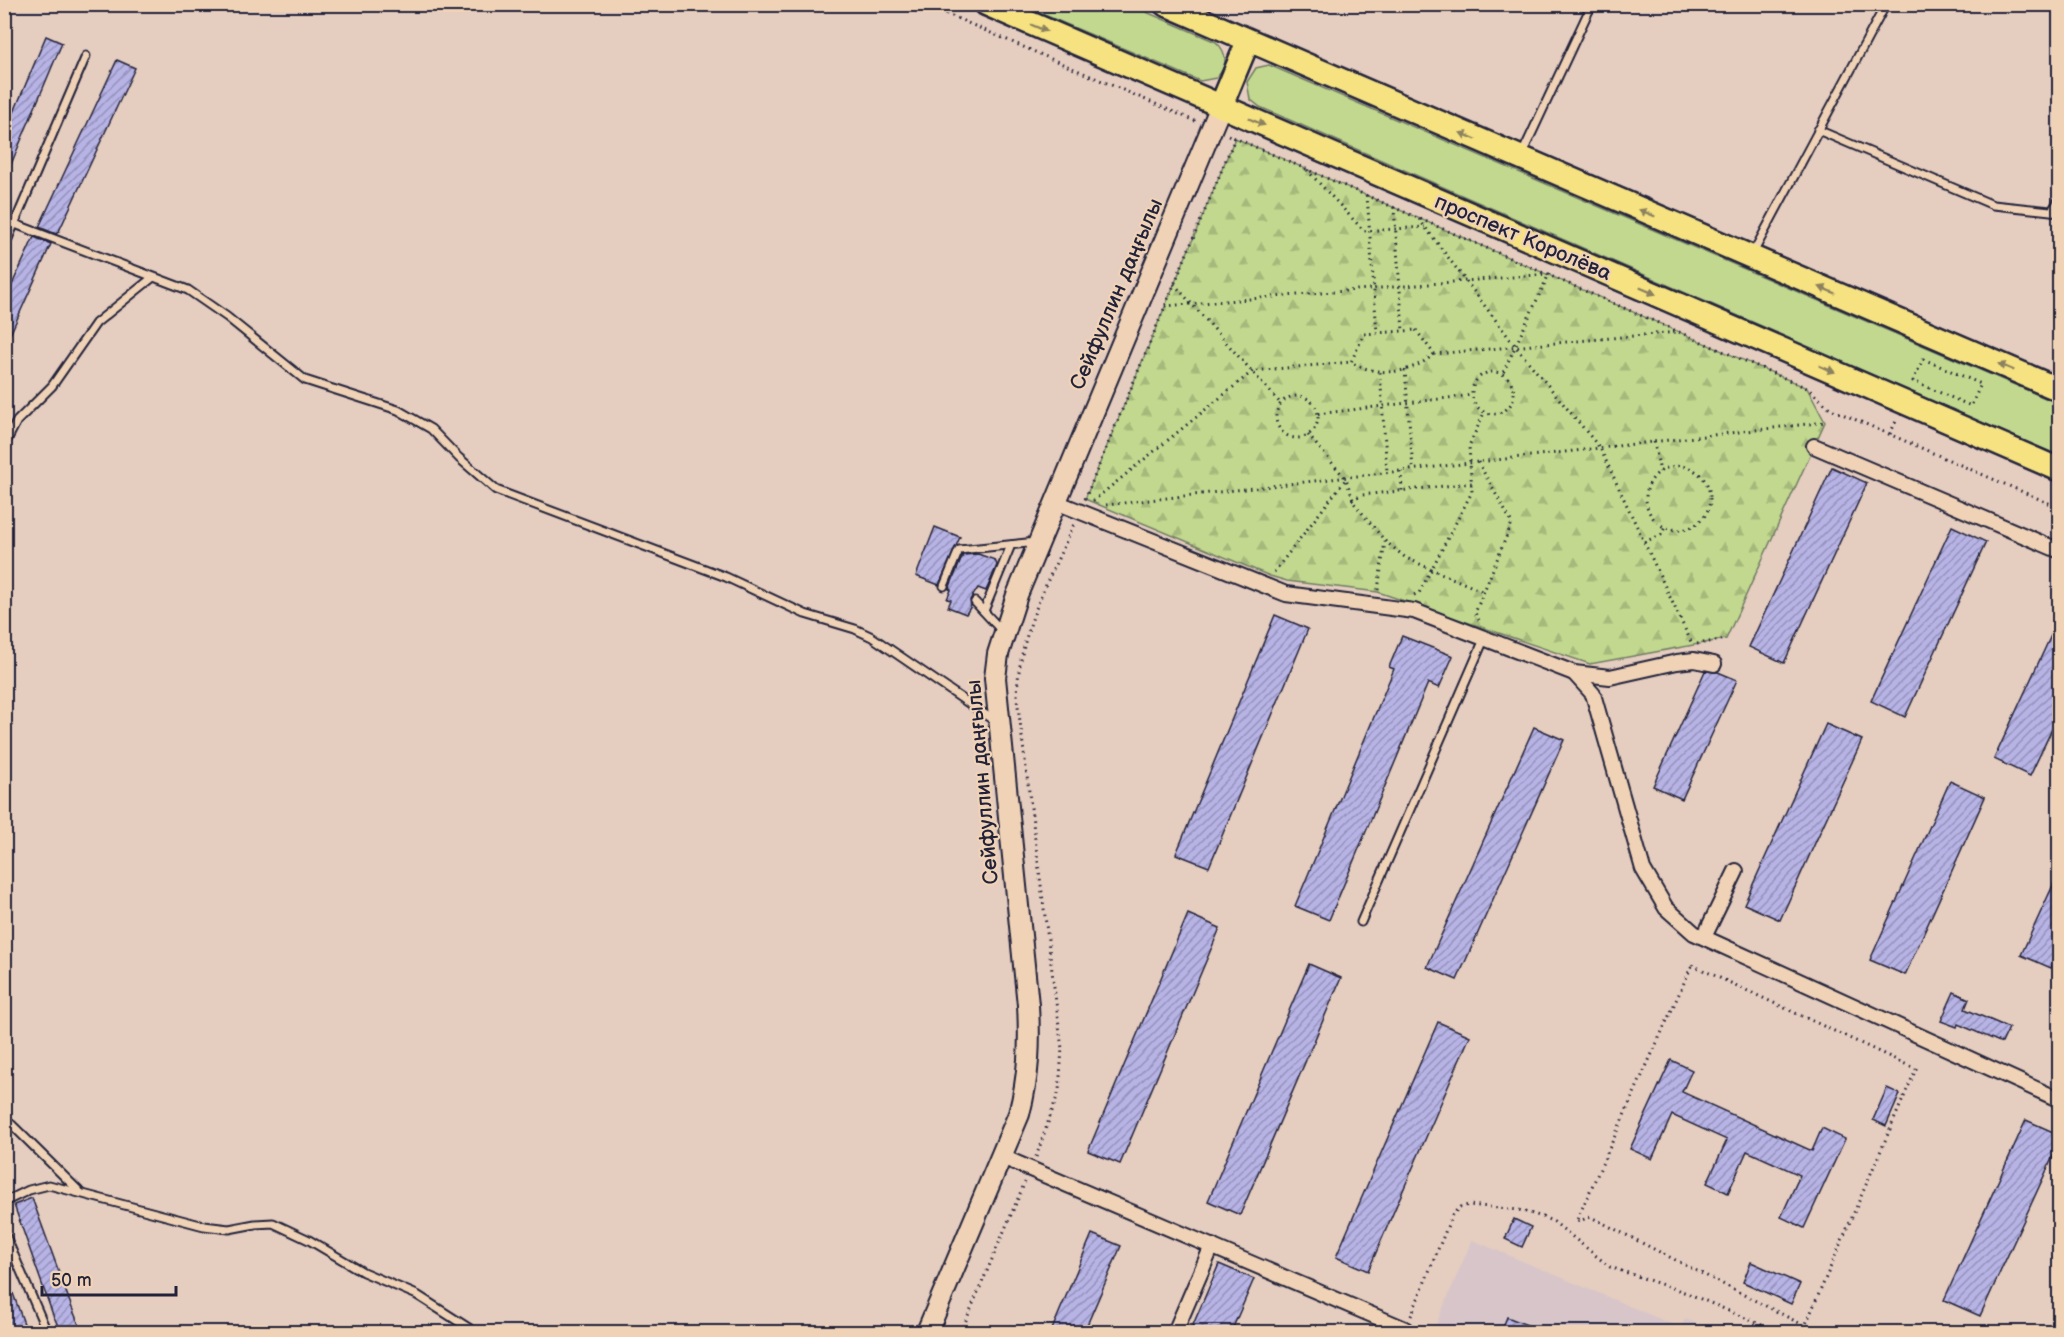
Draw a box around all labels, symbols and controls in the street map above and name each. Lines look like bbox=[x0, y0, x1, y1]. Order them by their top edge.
one-way arrow bbox=[1031, 23, 1049, 33]
one-way arrow bbox=[1248, 117, 1265, 126]
one-way arrow bbox=[1459, 131, 1477, 141]
street label: проспект Королёва bbox=[1431, 189, 1616, 286]
street label: Сейфуллин даңғылы bbox=[1065, 195, 1168, 394]
one-way arrow bbox=[1639, 209, 1656, 218]
one-way arrow bbox=[1639, 286, 1657, 296]
one-way arrow bbox=[1818, 286, 1835, 295]
one-way arrow bbox=[1997, 363, 2014, 372]
one-way arrow bbox=[1818, 364, 1836, 374]
street label: Сейфуллин даңғылы bbox=[961, 679, 1004, 885]
scale bar bbox=[42, 1259, 176, 1297]
text: 50 m bbox=[51, 1270, 92, 1291]

